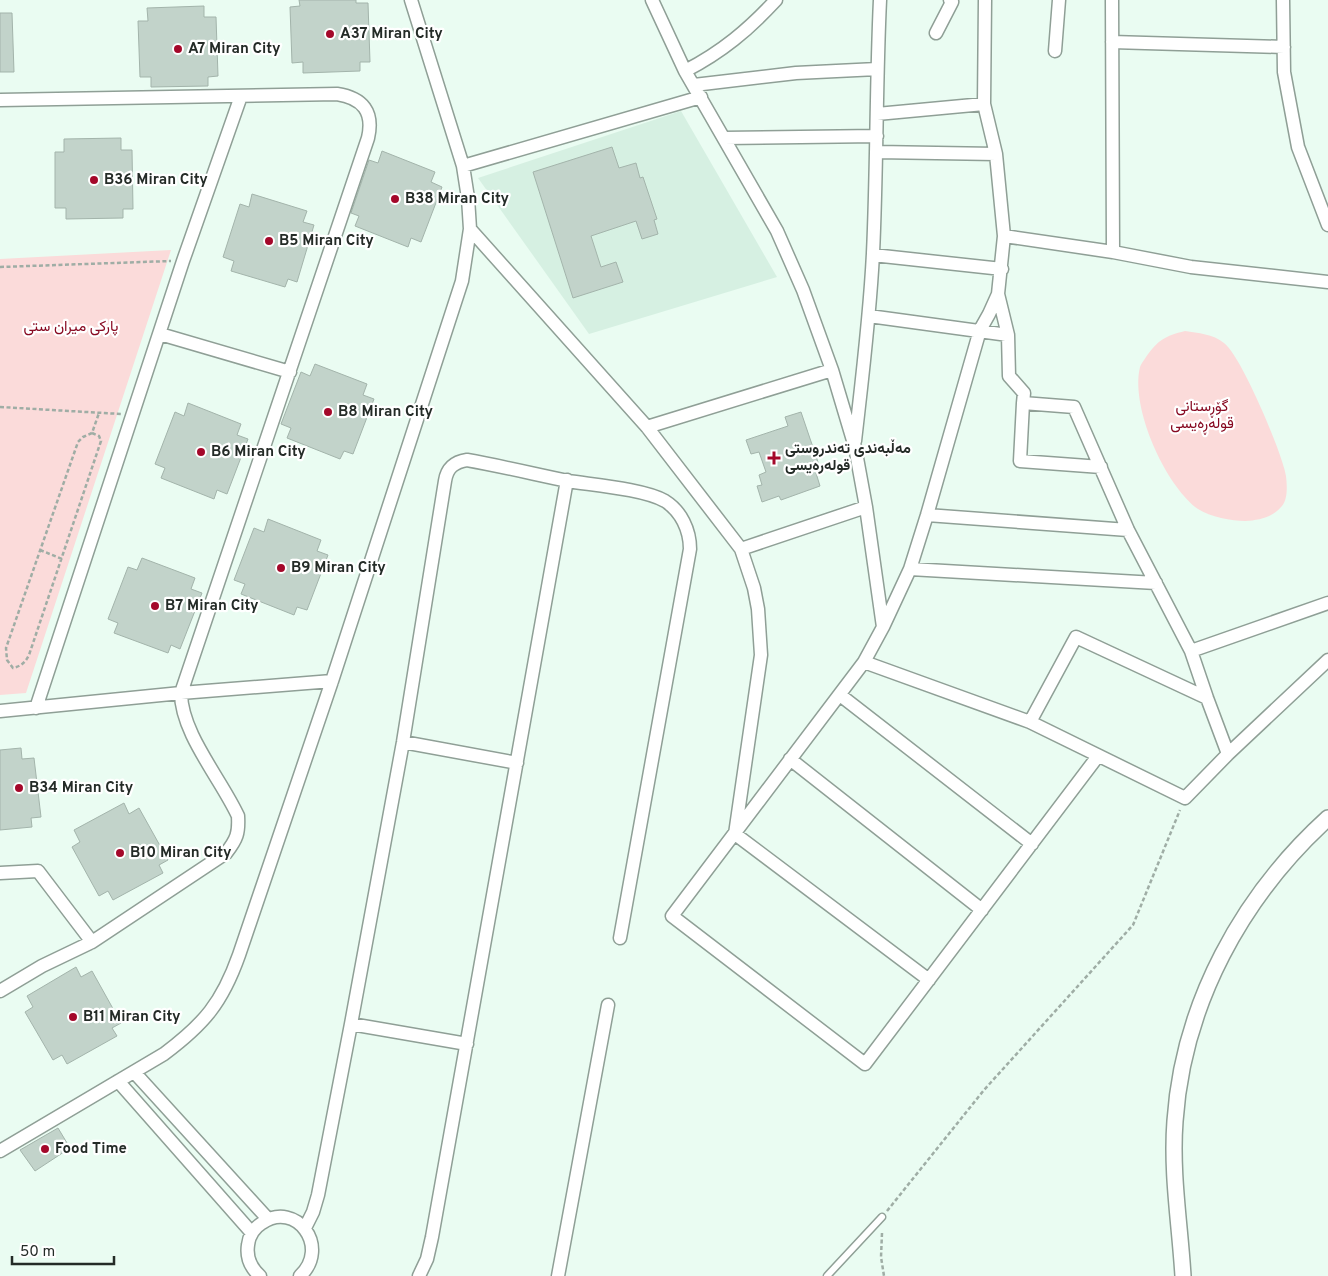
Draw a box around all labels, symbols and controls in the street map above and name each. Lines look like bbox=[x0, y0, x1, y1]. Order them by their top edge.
place label: A37 Miran City bbox=[340, 25, 443, 44]
marker: A37 Miran City bbox=[324, 28, 336, 40]
place label: A7 Miran City bbox=[188, 40, 281, 59]
marker: A7 Miran City bbox=[172, 43, 184, 55]
place label: B36 Miran City bbox=[104, 171, 208, 190]
marker: B36 Miran City bbox=[88, 174, 100, 186]
place label: B38 Miran City bbox=[405, 190, 510, 209]
marker: B38 Miran City bbox=[389, 193, 401, 205]
place label: B5 Miran City bbox=[279, 232, 374, 251]
marker: B5 Miran City bbox=[263, 235, 275, 247]
park label: پارکی میران ستی bbox=[23, 318, 119, 337]
park label: گۆڕستانی قولەڕەیسی bbox=[1170, 398, 1234, 435]
place label: B8 Miran City bbox=[338, 403, 434, 422]
marker: B8 Miran City bbox=[322, 406, 334, 418]
place label: مەڵبەندی تەندروستی قولەرەیسی bbox=[785, 439, 911, 476]
place label: B6 Miran City bbox=[211, 443, 306, 462]
marker: B6 Miran City bbox=[195, 446, 207, 458]
marker: مەڵبەندی تەندروستی قولەرەیسی bbox=[767, 451, 781, 465]
place label: B9 Miran City bbox=[291, 559, 386, 578]
marker: B9 Miran City bbox=[275, 562, 287, 574]
place label: B7 Miran City bbox=[165, 597, 259, 616]
marker: B7 Miran City bbox=[149, 600, 161, 612]
place label: B34 Miran City bbox=[29, 779, 134, 798]
marker: B34 Miran City bbox=[13, 782, 25, 794]
place label: B10 Miran City bbox=[130, 844, 232, 863]
marker: B10 Miran City bbox=[114, 847, 126, 859]
place label: B11 Miran City bbox=[83, 1008, 181, 1027]
marker: B11 Miran City bbox=[67, 1011, 79, 1023]
place label: Food Time bbox=[55, 1140, 127, 1159]
marker: Food Time bbox=[39, 1143, 51, 1155]
scale bar bbox=[12, 1234, 115, 1266]
text: 50 m bbox=[20, 1243, 55, 1262]

